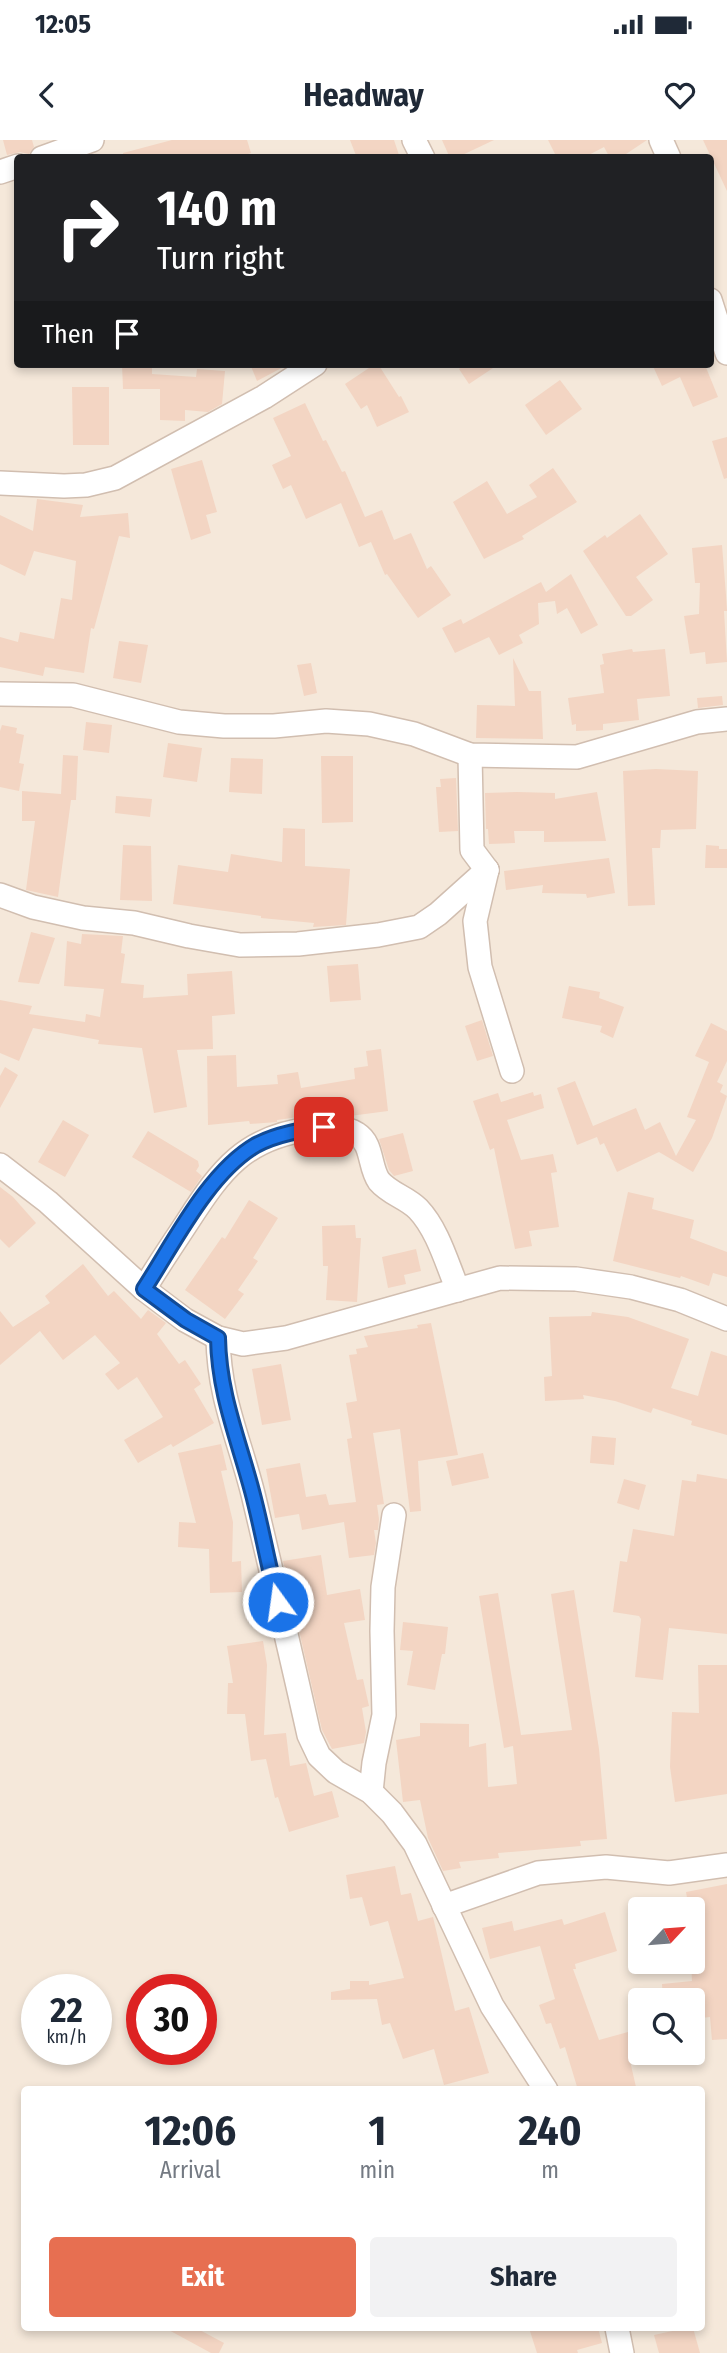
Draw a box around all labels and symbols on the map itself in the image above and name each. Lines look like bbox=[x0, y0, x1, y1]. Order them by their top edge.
pin bbox=[294, 1097, 354, 1157]
position arrow bbox=[241, 1565, 315, 1639]
north arrow bbox=[628, 1897, 705, 1974]
speed limit sign: 30 bbox=[126, 1974, 217, 2065]

